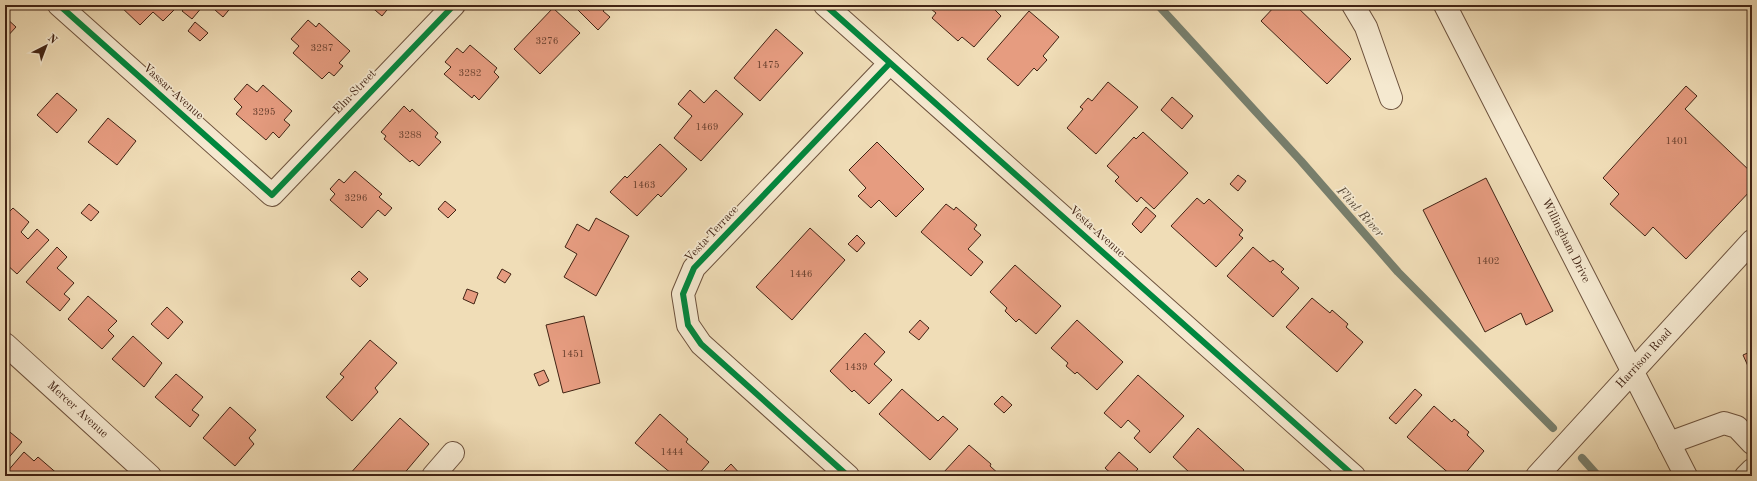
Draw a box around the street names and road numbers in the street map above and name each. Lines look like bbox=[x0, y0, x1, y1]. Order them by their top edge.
street label: Vassar Avenue bbox=[140, 62, 206, 123]
street label: Elm Street bbox=[331, 68, 379, 116]
street label: Willingham Drive bbox=[1539, 197, 1592, 285]
street label: Vesta Terrace bbox=[683, 203, 741, 264]
street label: Vesta Avenue bbox=[1067, 204, 1128, 260]
street label: Harrison Road bbox=[1614, 326, 1674, 391]
street label: Mercer Avenue bbox=[45, 379, 111, 441]

